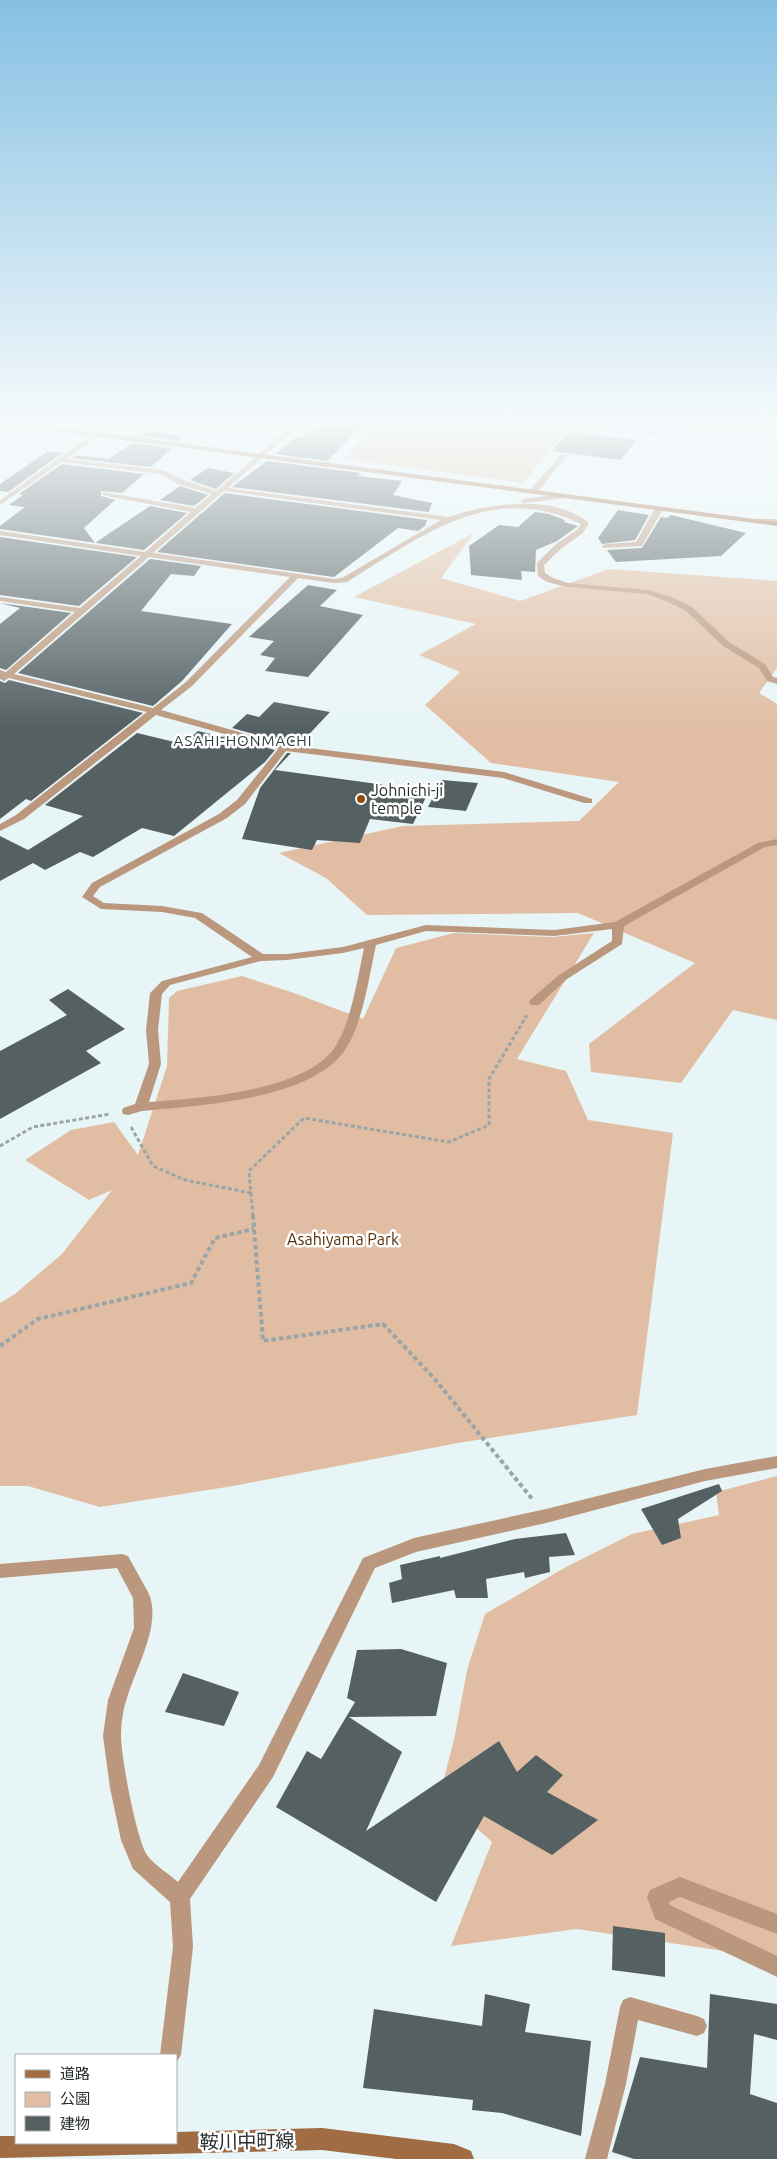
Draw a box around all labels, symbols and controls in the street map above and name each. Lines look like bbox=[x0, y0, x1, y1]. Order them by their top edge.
district label: ASAHI-HONMACHI bbox=[173, 732, 313, 749]
place label: Johnichi-ji temple bbox=[371, 781, 443, 817]
marker: Johnichi-ji temple bbox=[355, 793, 367, 805]
park label: Asahiyama Park bbox=[287, 1230, 399, 1248]
legend bbox=[15, 2054, 178, 2144]
text: 道路 bbox=[60, 2065, 90, 2082]
text: 公園 bbox=[60, 2090, 90, 2107]
text: 建物 bbox=[60, 2115, 90, 2132]
street label: 鞍川中町線 bbox=[199, 2129, 295, 2153]

